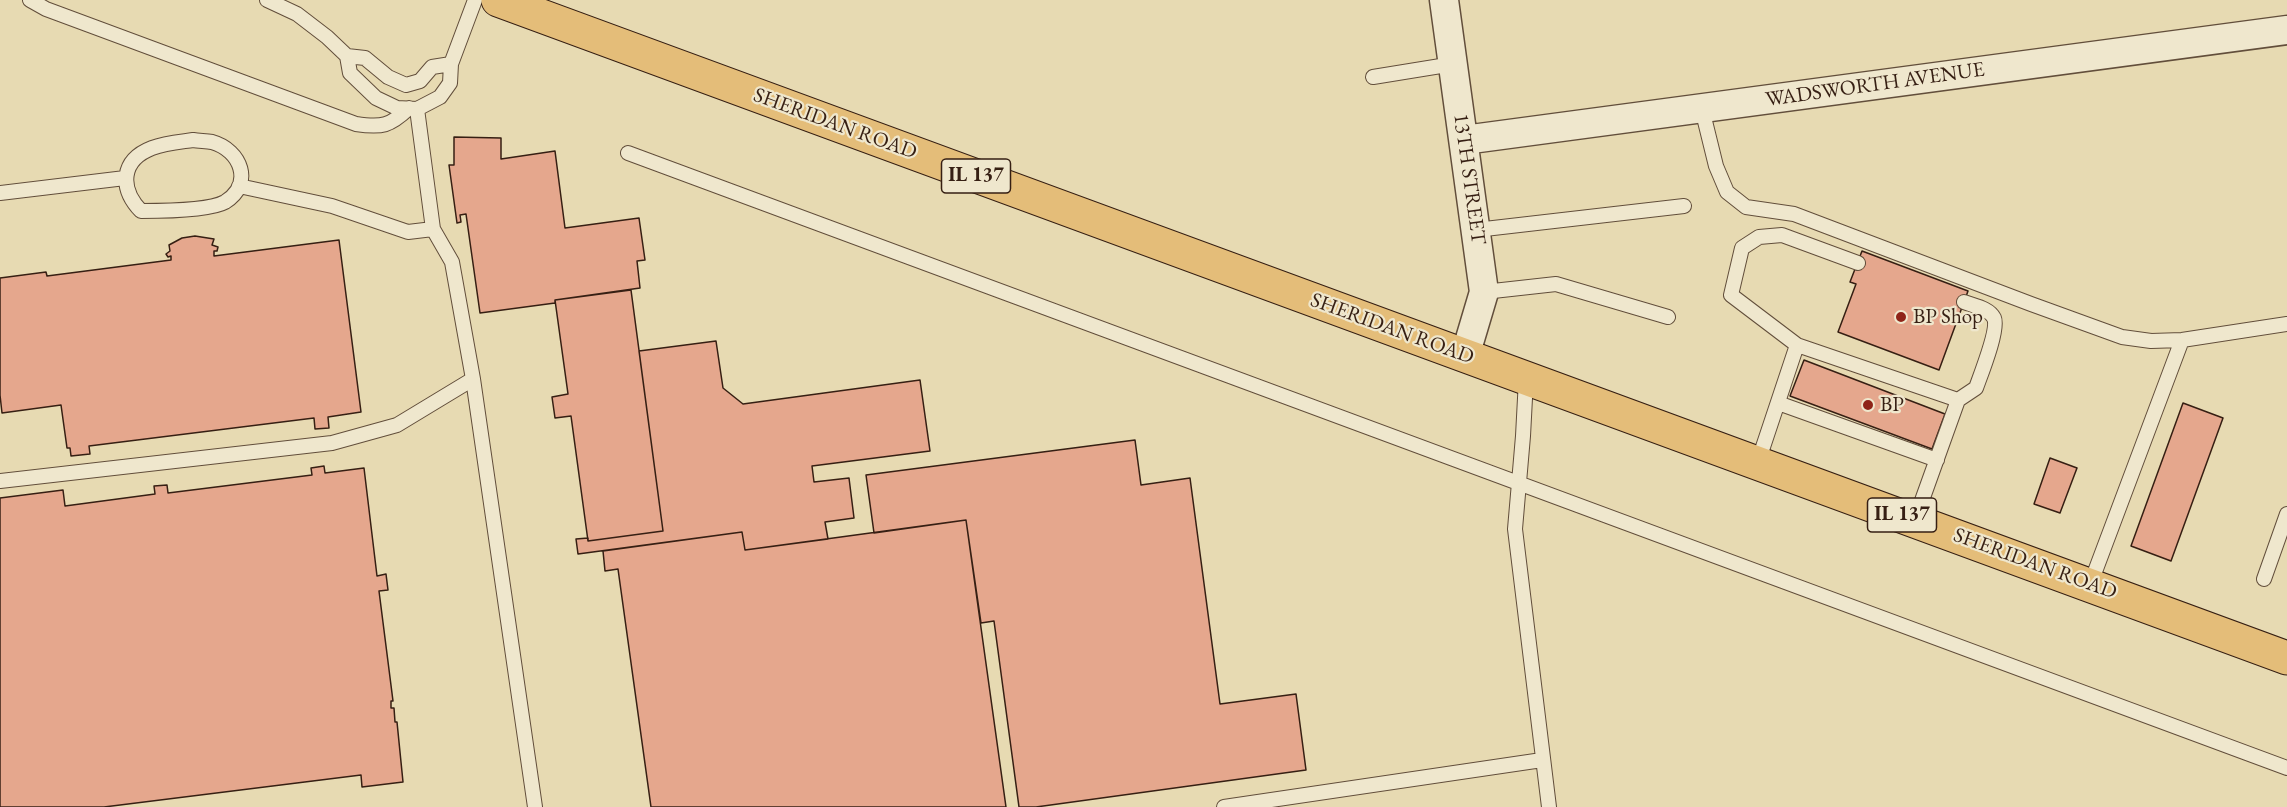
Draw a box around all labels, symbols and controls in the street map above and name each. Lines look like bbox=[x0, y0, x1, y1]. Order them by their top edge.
street label: WADSWORTH AVENUE bbox=[1764, 57, 1986, 113]
street label: SHERIDAN ROAD bbox=[750, 83, 920, 165]
street label: 13TH STREET bbox=[1447, 112, 1491, 246]
road number: IL 137 bbox=[942, 159, 1010, 193]
street label: SHERIDAN ROAD bbox=[1307, 288, 1477, 370]
place label: BP Shop bbox=[1913, 304, 1983, 330]
marker: BP Shop bbox=[1894, 310, 1908, 324]
place label: BP bbox=[1880, 392, 1904, 418]
marker: BP bbox=[1861, 398, 1875, 412]
road number: IL 137 bbox=[1868, 498, 1936, 532]
street label: SHERIDAN ROAD bbox=[1950, 523, 2120, 605]

